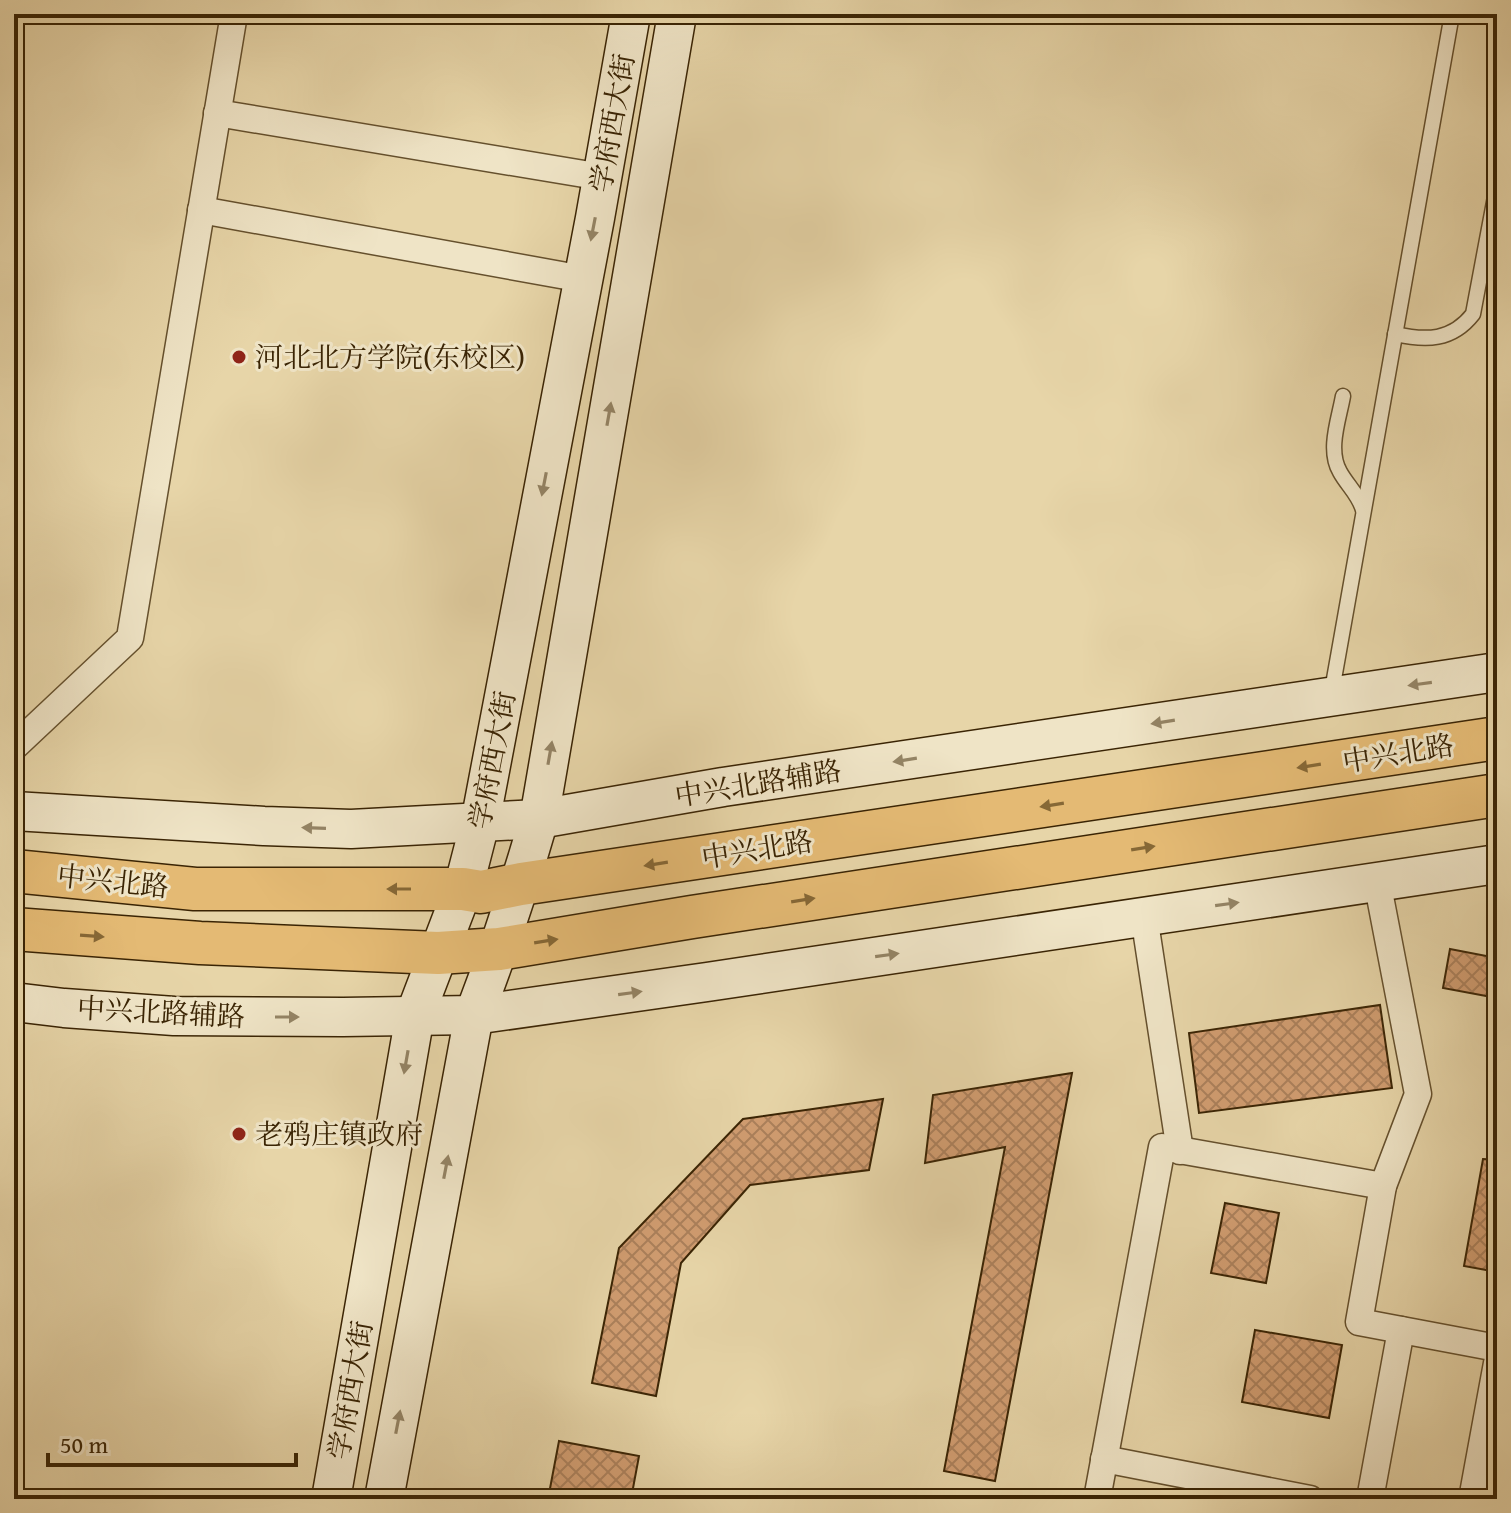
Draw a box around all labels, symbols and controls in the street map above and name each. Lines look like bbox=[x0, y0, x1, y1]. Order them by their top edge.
street label: 学府西大街 bbox=[579, 50, 644, 195]
one-way arrow bbox=[586, 216, 598, 241]
place label: 河北北方学院(东校区) bbox=[255, 336, 525, 377]
marker: 河北北方学院(东校区) bbox=[230, 348, 248, 366]
one-way arrow bbox=[603, 401, 615, 426]
one-way arrow bbox=[538, 472, 550, 497]
one-way arrow bbox=[1407, 678, 1432, 691]
street label: 学府西大街 bbox=[458, 687, 525, 833]
one-way arrow bbox=[1150, 716, 1175, 728]
street label: 中兴北路 bbox=[1339, 723, 1456, 782]
one-way arrow bbox=[544, 740, 557, 765]
street label: 中兴北路辅路 bbox=[672, 749, 844, 816]
one-way arrow bbox=[893, 754, 918, 767]
one-way arrow bbox=[1296, 760, 1321, 773]
one-way arrow bbox=[1039, 799, 1064, 812]
street label: 中兴北路 bbox=[698, 819, 815, 878]
one-way arrow bbox=[301, 822, 326, 835]
one-way arrow bbox=[1131, 842, 1156, 854]
street label: 中兴北路 bbox=[55, 854, 171, 907]
one-way arrow bbox=[644, 858, 669, 871]
one-way arrow bbox=[386, 883, 411, 895]
one-way arrow bbox=[791, 893, 816, 906]
one-way arrow bbox=[1215, 897, 1240, 910]
one-way arrow bbox=[80, 930, 105, 943]
one-way arrow bbox=[534, 934, 559, 947]
one-way arrow bbox=[875, 948, 900, 961]
one-way arrow bbox=[618, 986, 643, 999]
street label: 中兴北路辅路 bbox=[76, 987, 246, 1036]
one-way arrow bbox=[275, 1011, 300, 1023]
one-way arrow bbox=[400, 1050, 412, 1075]
place label: 老鸦庄镇政府 bbox=[255, 1113, 423, 1154]
marker: 老鸦庄镇政府 bbox=[230, 1125, 248, 1143]
one-way arrow bbox=[440, 1154, 452, 1179]
street label: 学府西大街 bbox=[317, 1317, 382, 1462]
one-way arrow bbox=[393, 1410, 405, 1435]
scale bar bbox=[48, 1417, 296, 1467]
text: 50 m bbox=[60, 1427, 108, 1462]

